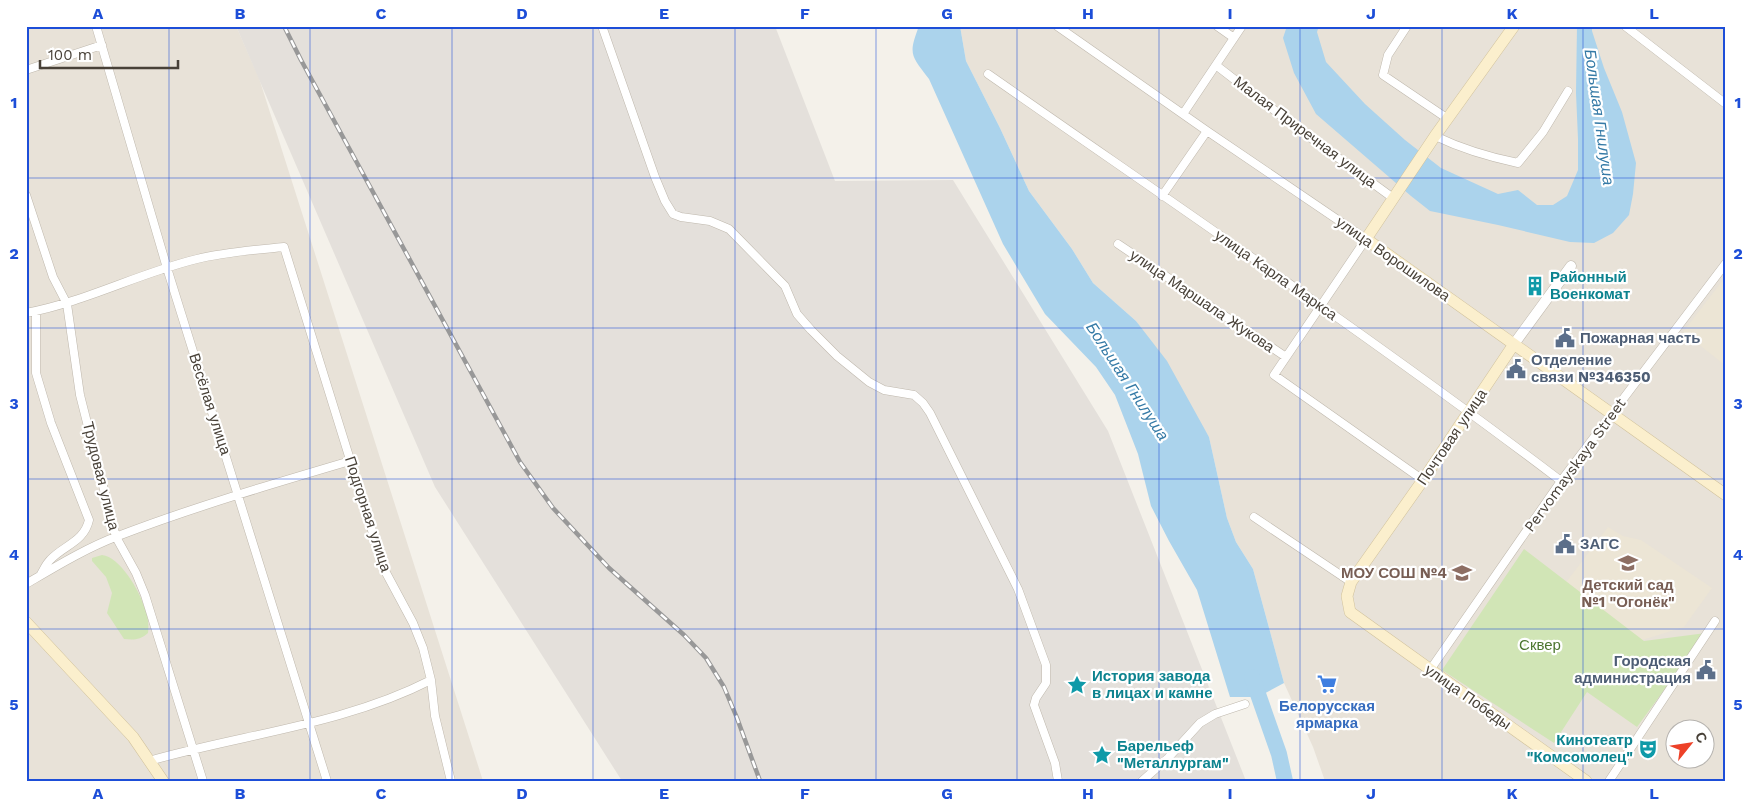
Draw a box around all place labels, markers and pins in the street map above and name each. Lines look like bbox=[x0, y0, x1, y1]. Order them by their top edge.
place label: Районный Военкомат bbox=[1550, 268, 1630, 303]
building icon: Районный Военкомат bbox=[1524, 275, 1546, 297]
public building icon: Пожарная часть bbox=[1554, 327, 1576, 349]
place label: Пожарная часть bbox=[1580, 329, 1700, 347]
place label: Отделение связи №346350 bbox=[1531, 351, 1651, 386]
public building icon: Отделение связи №346350 bbox=[1505, 358, 1527, 380]
public building icon: ЗАГС bbox=[1554, 533, 1576, 555]
place label: ЗАГС bbox=[1580, 535, 1620, 553]
school or university icon: Детский сад №1 "Огонёк" bbox=[1617, 552, 1639, 574]
school or university icon: МОУ СОШ №4 bbox=[1451, 562, 1473, 584]
place label: МОУ СОШ №4 bbox=[1341, 564, 1447, 582]
place label: Детский сад №1 "Огонёк" bbox=[1581, 576, 1675, 611]
place label: Городская администрация bbox=[1574, 652, 1691, 687]
public building icon: Городская администрация bbox=[1695, 659, 1717, 681]
place label: История завода в лицах и камне bbox=[1092, 667, 1213, 702]
supermarket icon: Белорусская ярмарка bbox=[1316, 673, 1338, 695]
place icon: История завода в лицах и камне bbox=[1066, 674, 1088, 696]
place label: Белорусская ярмарка bbox=[1279, 697, 1375, 732]
place label: Кинотеатр "Комсомолец" bbox=[1527, 731, 1633, 766]
place label: Барельеф "Металлургам" bbox=[1117, 737, 1229, 772]
theatre icon: Кинотеатр "Комсомолец" bbox=[1637, 738, 1659, 760]
place icon: Барельеф "Металлургам" bbox=[1091, 744, 1113, 766]

